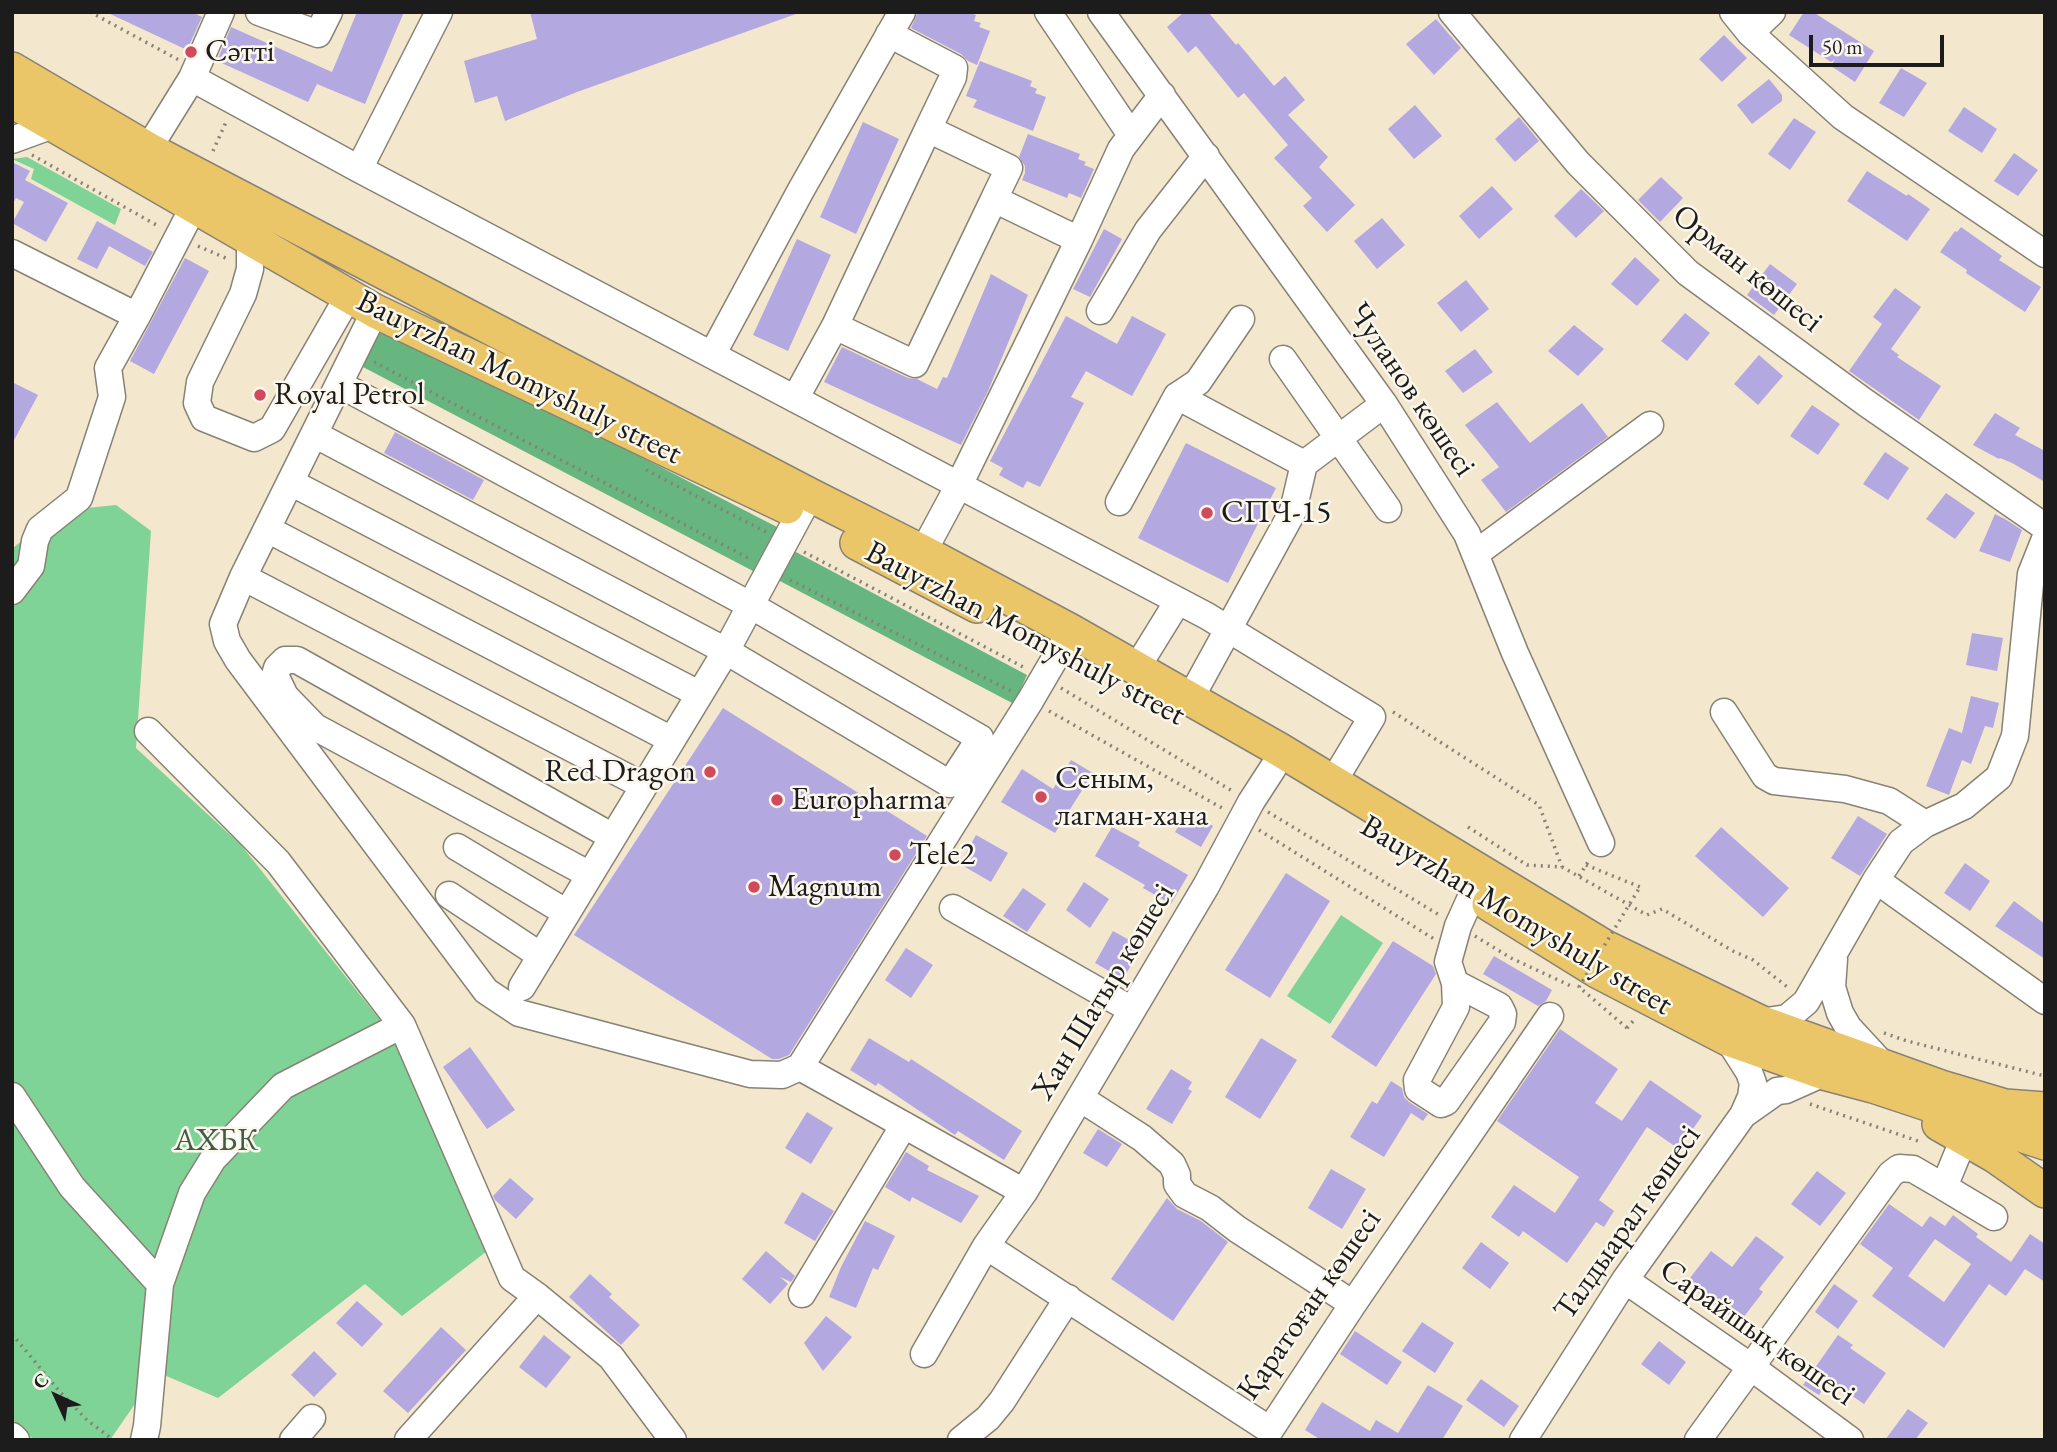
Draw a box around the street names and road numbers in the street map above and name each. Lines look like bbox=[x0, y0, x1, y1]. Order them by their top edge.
street label: Орман көшесі bbox=[1664, 197, 1830, 341]
street label: Bauyrzhan Momyshuly street bbox=[350, 283, 688, 473]
street label: Чуланов көшесі bbox=[1339, 296, 1483, 484]
street label: Bauyrzhan Momyshuly street bbox=[858, 533, 1192, 735]
street label: Bauyrzhan Momyshuly street bbox=[1353, 808, 1679, 1024]
street label: Хан Шатыр көшесі bbox=[1024, 877, 1184, 1107]
street label: Талдыарал көшесі bbox=[1547, 1118, 1709, 1328]
street label: Қаратоған көшесі bbox=[1230, 1202, 1390, 1408]
street label: Сарайшық көшесі bbox=[1652, 1251, 1862, 1415]

